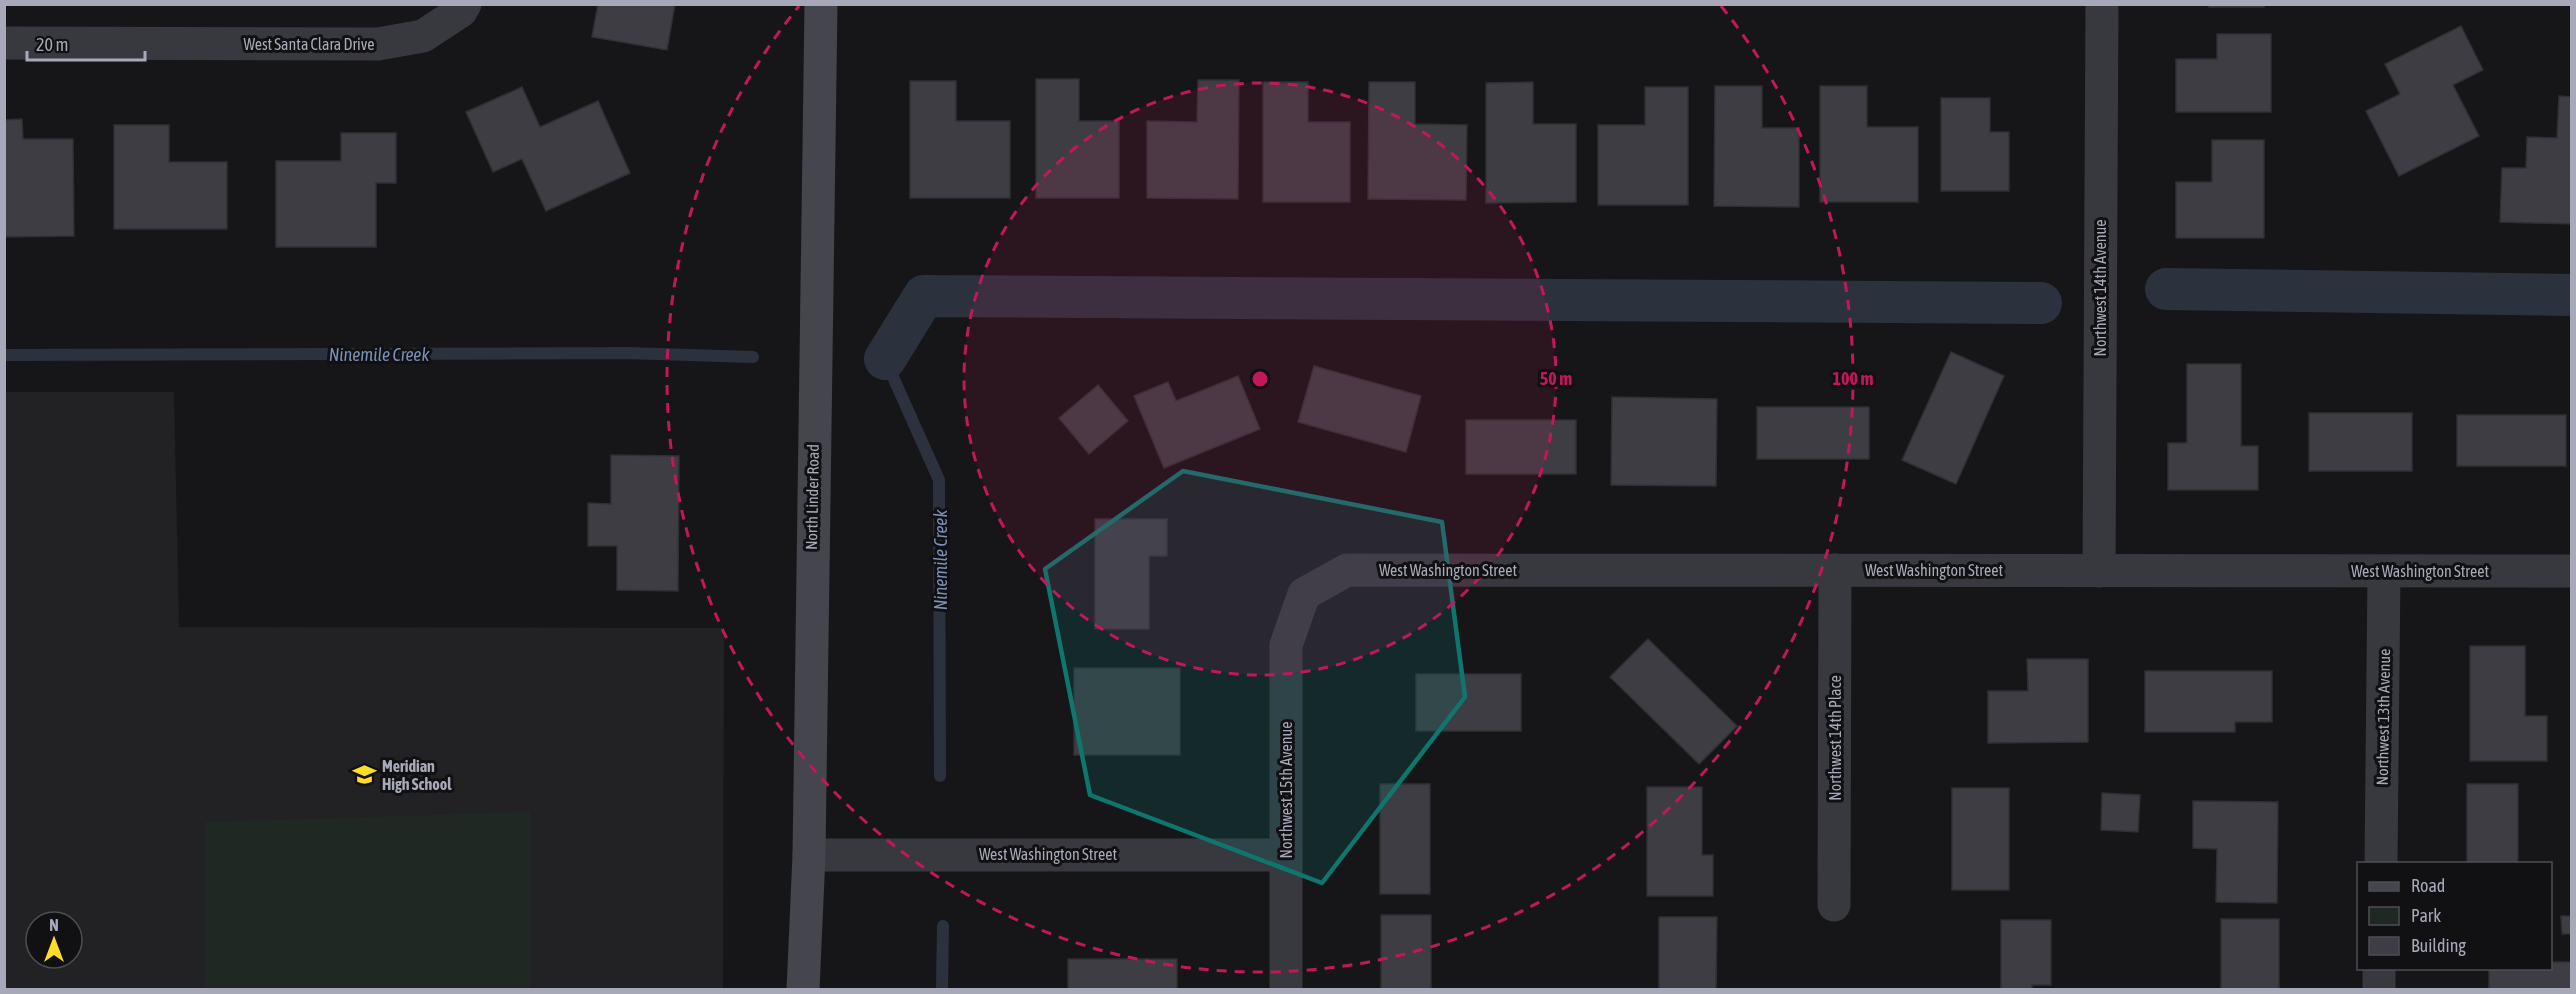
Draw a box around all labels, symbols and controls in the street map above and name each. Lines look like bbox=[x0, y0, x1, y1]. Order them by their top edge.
scale bar bbox=[27, 24, 146, 62]
text: 20 m bbox=[36, 34, 68, 55]
street label: West Santa Clara Drive bbox=[244, 35, 374, 53]
street label: Northwest 14th Avenue bbox=[2091, 220, 2109, 356]
water label: Ninemile Creek bbox=[329, 344, 430, 365]
text: 50 m bbox=[1540, 368, 1572, 389]
text: 100 m bbox=[1833, 368, 1873, 389]
centre of rings bbox=[1250, 369, 1270, 389]
street label: North Linder Road bbox=[802, 444, 822, 550]
water label: Ninemile Creek bbox=[930, 509, 951, 610]
street label: West Washington Street bbox=[1379, 561, 1517, 580]
street label: West Washington Street bbox=[1865, 561, 2003, 580]
street label: West Washington Street bbox=[2351, 562, 2489, 581]
street label: Northwest 13th Avenue bbox=[2373, 648, 2393, 786]
street label: Northwest 14th Place bbox=[1826, 675, 1844, 801]
street label: Northwest 15th Avenue bbox=[1277, 722, 1295, 858]
place label: Meridian High School bbox=[382, 757, 452, 793]
school or university icon: Meridian High School bbox=[351, 762, 377, 788]
street label: West Washington Street bbox=[979, 845, 1117, 864]
legend bbox=[2357, 862, 2552, 970]
text: Road bbox=[2411, 875, 2445, 896]
text: Park bbox=[2411, 905, 2441, 926]
north arrow bbox=[24, 910, 84, 970]
text: N bbox=[49, 916, 59, 934]
text: Building bbox=[2411, 935, 2466, 956]

